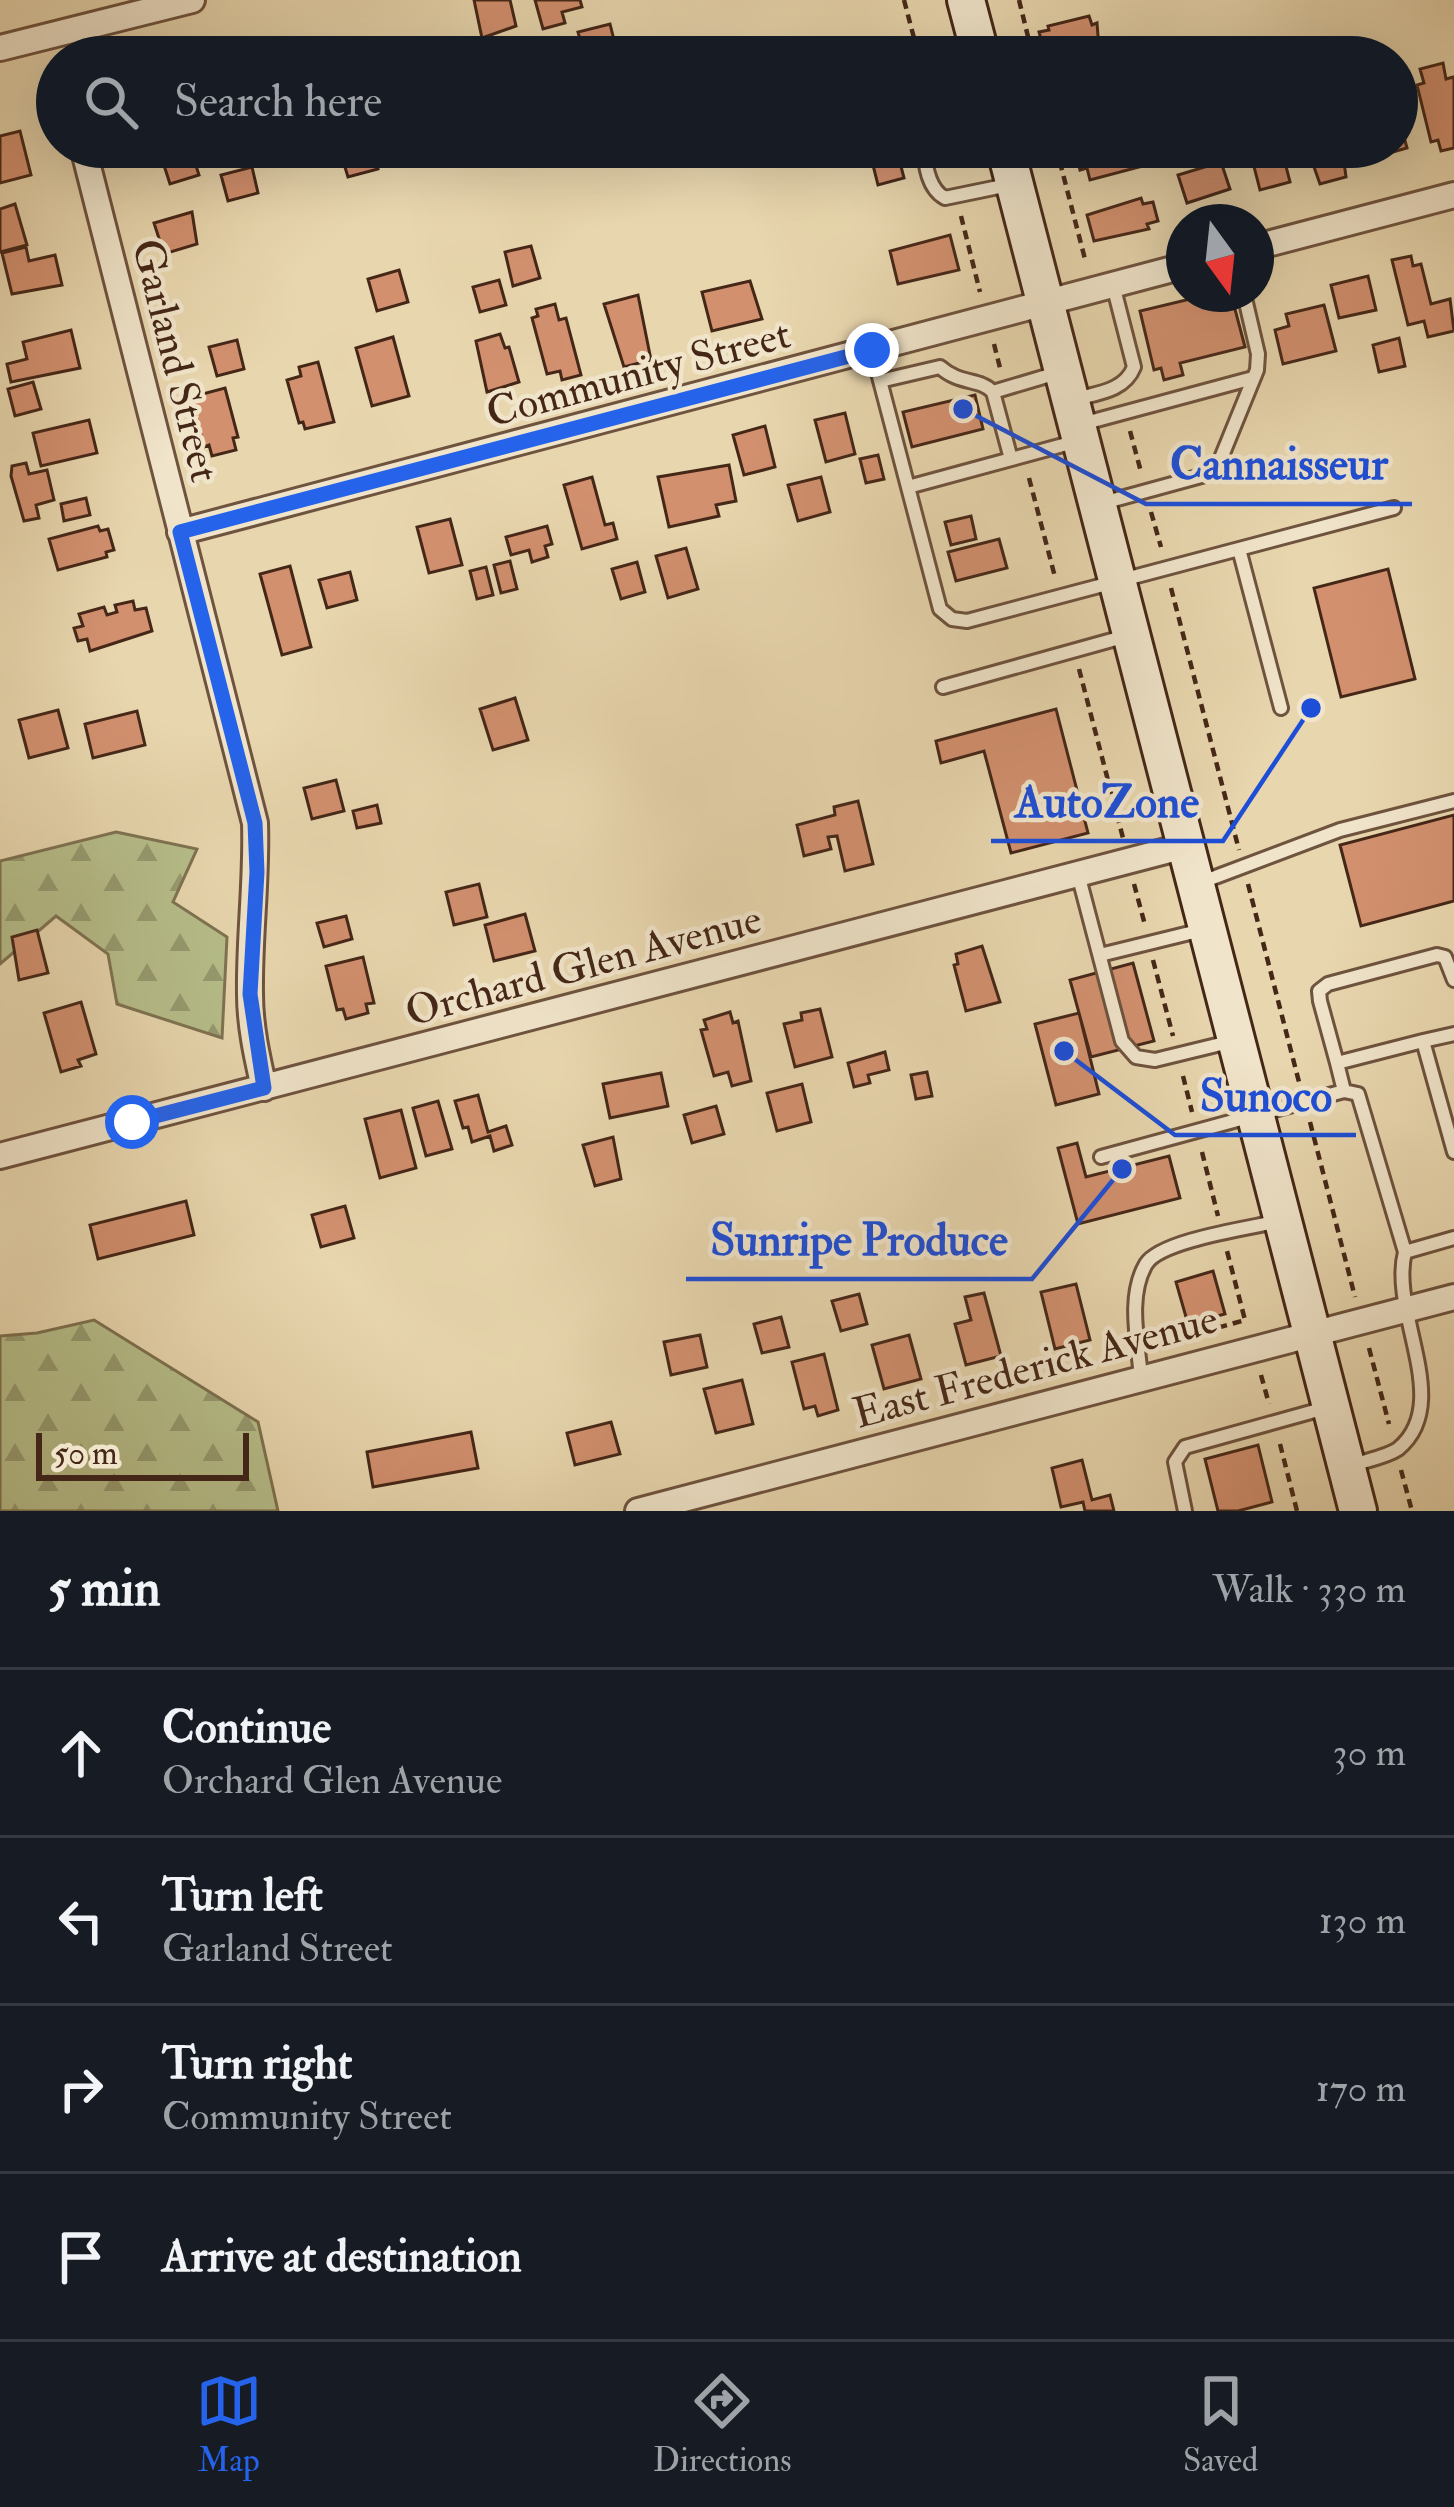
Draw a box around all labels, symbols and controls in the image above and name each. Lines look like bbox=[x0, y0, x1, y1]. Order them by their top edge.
search box bbox=[36, 36, 1418, 168]
icon: search bbox=[78, 69, 144, 135]
text: Search here bbox=[174, 74, 382, 130]
north arrow bbox=[1166, 204, 1274, 312]
street label: Garland Street bbox=[120, 234, 230, 487]
street label: Community Street bbox=[481, 308, 796, 439]
route end bbox=[845, 323, 899, 377]
callout: Cannaisseur bbox=[1146, 423, 1412, 504]
text: Cannaisseur bbox=[1170, 437, 1389, 493]
callout: AutoZone bbox=[991, 760, 1223, 841]
text: AutoZone bbox=[1013, 775, 1199, 831]
street label: Orchard Glen Avenue bbox=[400, 893, 767, 1038]
callout: Sunoco bbox=[1175, 1054, 1356, 1135]
text: Sunoco bbox=[1200, 1069, 1332, 1125]
route start bbox=[105, 1095, 159, 1149]
callout: Sunripe Produce bbox=[686, 1198, 1032, 1279]
text: Sunripe Produce bbox=[710, 1213, 1008, 1269]
street label: East Frederick Avenue bbox=[848, 1293, 1223, 1441]
scale bar bbox=[36, 1427, 249, 1480]
text: 50 m bbox=[54, 1433, 118, 1474]
text: 5 min bbox=[48, 1557, 161, 1621]
text: Walk · 330 m bbox=[1213, 1565, 1406, 1614]
text: Continue bbox=[162, 1700, 331, 1756]
icon: ahead bbox=[48, 1720, 114, 1786]
text: 30 m bbox=[1333, 1728, 1406, 1777]
text: Orchard Glen Avenue bbox=[162, 1756, 502, 1805]
text: Turn left bbox=[162, 1868, 323, 1924]
icon: left bbox=[48, 1888, 114, 1954]
text: 130 m bbox=[1319, 1896, 1406, 1945]
text: Garland Street bbox=[162, 1924, 393, 1973]
text: Turn right bbox=[162, 2036, 352, 2092]
icon: right bbox=[48, 2056, 114, 2122]
text: 170 m bbox=[1316, 2064, 1406, 2113]
text: Community Street bbox=[162, 2092, 452, 2141]
icon: arrive bbox=[48, 2224, 114, 2290]
text: Arrive at destination bbox=[162, 2229, 522, 2285]
tab: Map bbox=[196, 2368, 262, 2481]
tab: Directions bbox=[653, 2368, 792, 2481]
tab: Saved bbox=[1183, 2368, 1258, 2481]

